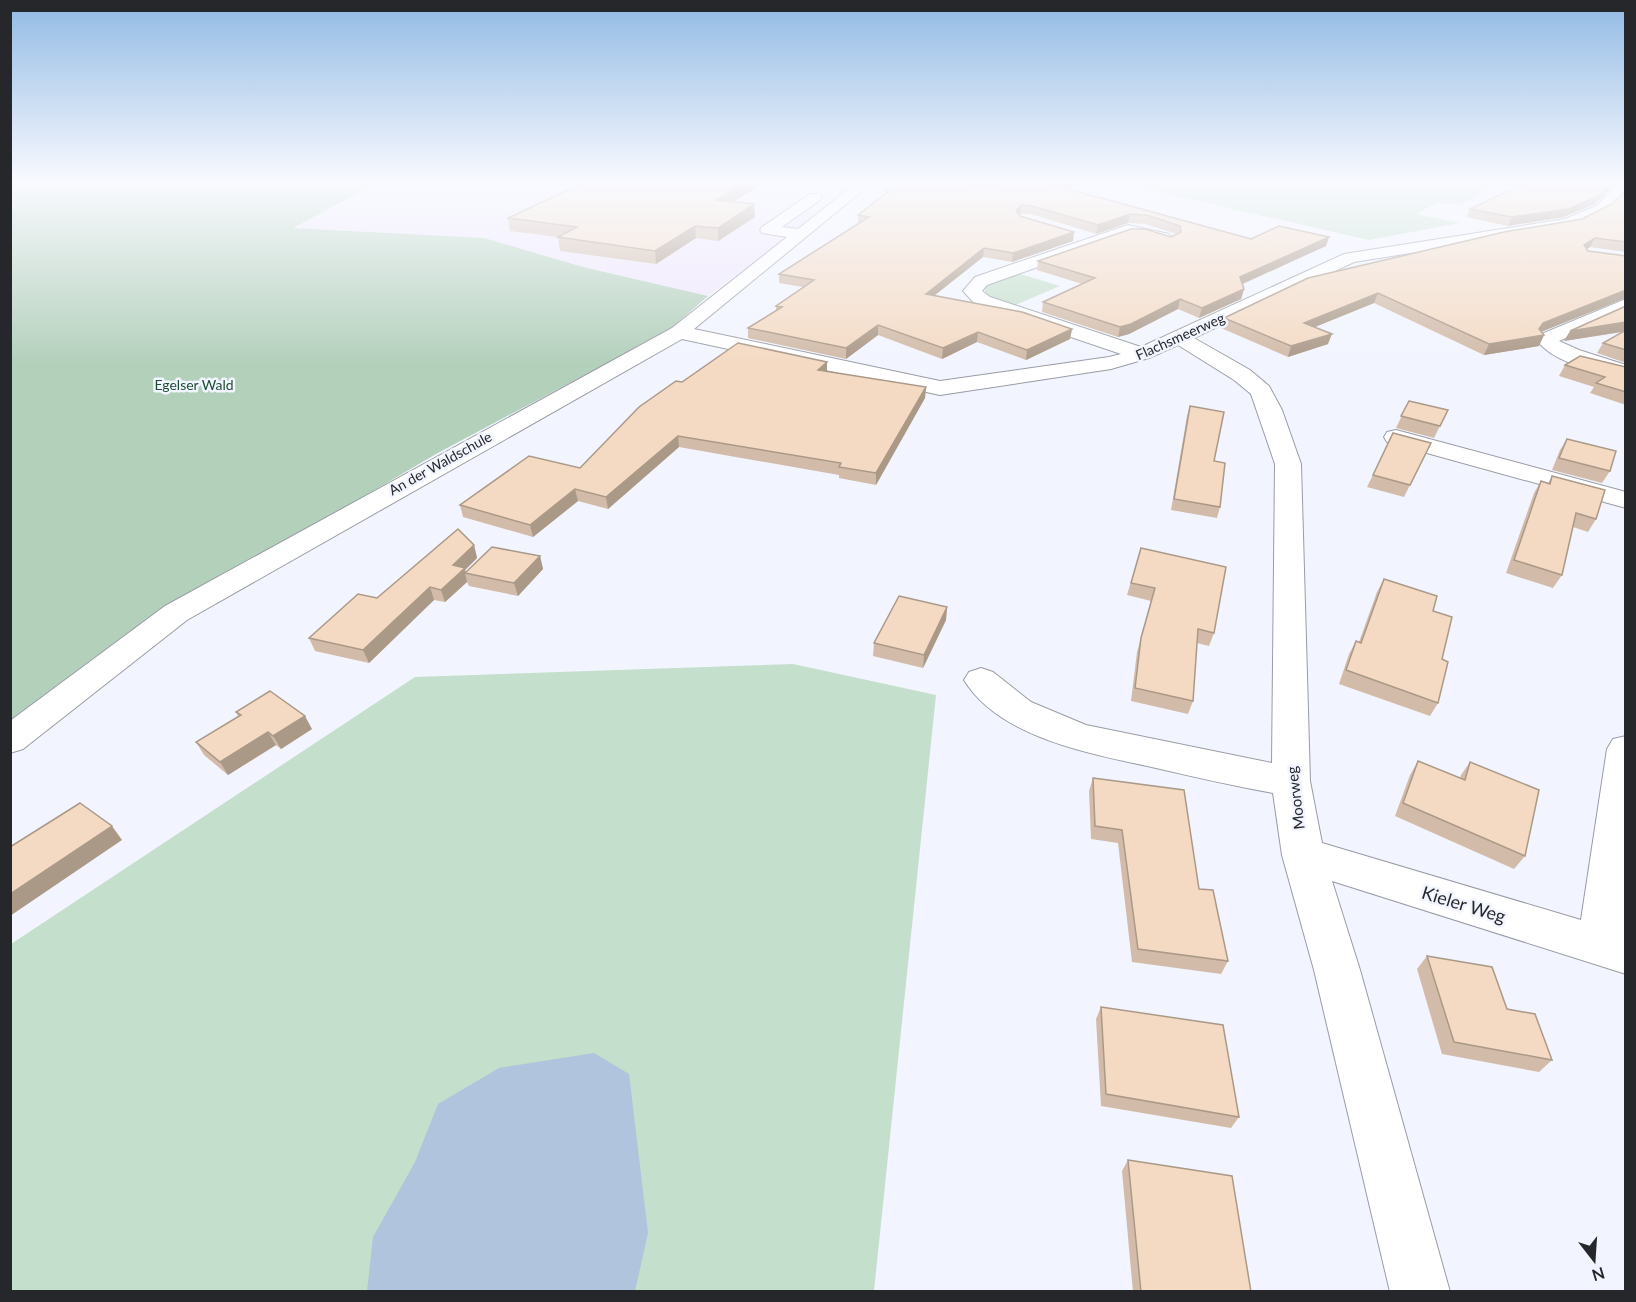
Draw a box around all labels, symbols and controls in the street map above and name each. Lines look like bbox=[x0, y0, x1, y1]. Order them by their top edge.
street label: Flachsmeerweg bbox=[1133, 309, 1227, 363]
park label: Egelser Wald bbox=[154, 376, 234, 393]
street label: An der Waldschule bbox=[386, 428, 494, 498]
street label: Moorweg bbox=[1282, 765, 1308, 831]
street label: Kieler Weg bbox=[1419, 881, 1509, 927]
north arrow bbox=[1564, 1230, 1624, 1290]
text: N bbox=[1590, 1264, 1607, 1286]

